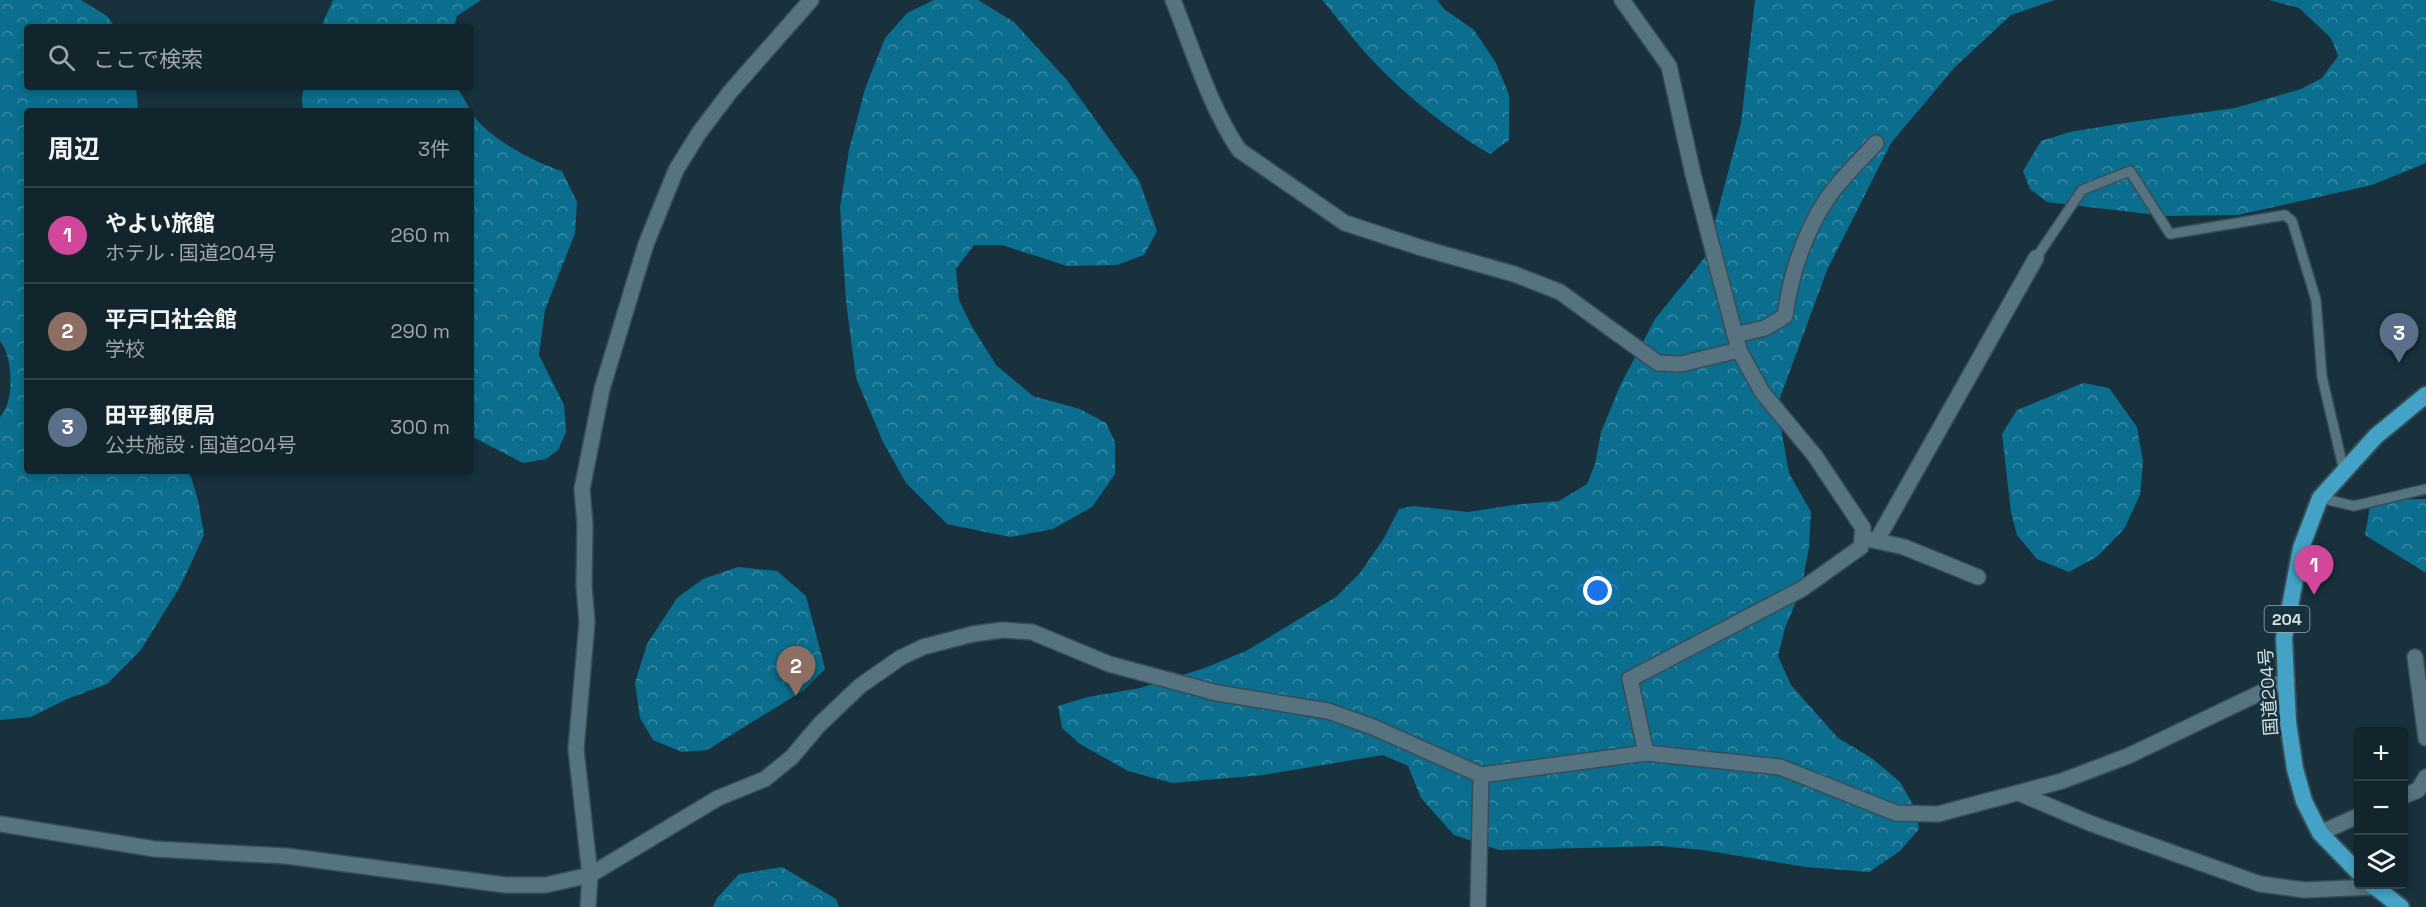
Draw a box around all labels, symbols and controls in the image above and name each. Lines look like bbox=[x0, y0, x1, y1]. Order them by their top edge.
search box bbox=[24, 24, 474, 90]
icon: search bbox=[45, 41, 78, 74]
text: ここで検索 bbox=[93, 45, 203, 73]
text: 周辺 bbox=[48, 132, 100, 166]
text: 3件 bbox=[418, 136, 450, 162]
text: やよい旅館 bbox=[105, 209, 215, 237]
text: 1 bbox=[63, 222, 72, 248]
text: 260 m bbox=[391, 222, 450, 248]
text: ホテル · 国道204号 bbox=[105, 240, 276, 266]
text: 平戸口社会館 bbox=[105, 305, 237, 333]
pin: 3 bbox=[2380, 314, 2418, 363]
text: 2 bbox=[62, 318, 73, 344]
text: 290 m bbox=[391, 318, 450, 344]
text: 学校 bbox=[105, 336, 145, 362]
text: 田平郵便局 bbox=[105, 401, 215, 429]
text: 3 bbox=[61, 414, 74, 440]
text: 300 m bbox=[390, 414, 450, 440]
text: 公共施設 · 国道204号 bbox=[105, 432, 296, 458]
pin: 1 bbox=[2294, 546, 2334, 595]
your location bbox=[1583, 576, 1612, 605]
road number: 204 bbox=[2264, 606, 2310, 632]
pin: 2 bbox=[776, 646, 816, 696]
street label: 国道204号 bbox=[2253, 647, 2283, 737]
map controls bbox=[2354, 727, 2408, 889]
button: + bbox=[2354, 727, 2408, 781]
button: − bbox=[2354, 781, 2408, 835]
button: layers bbox=[2354, 835, 2408, 889]

